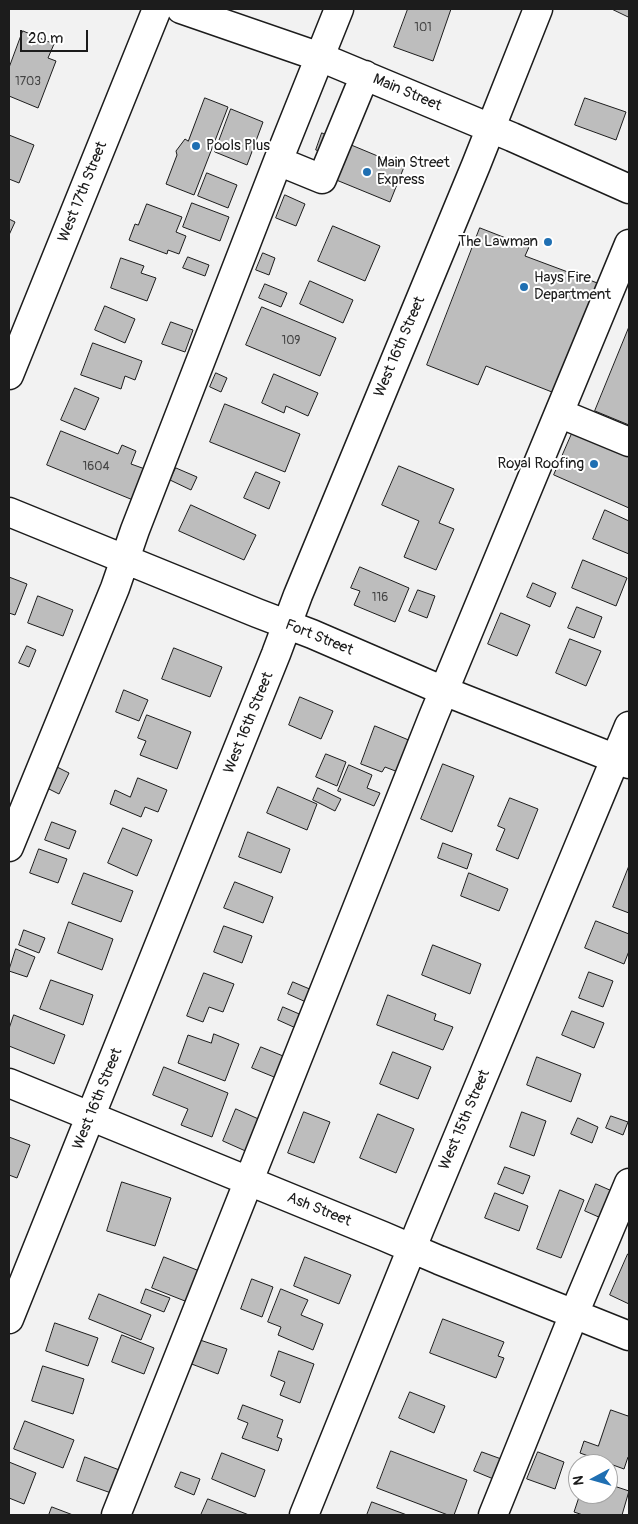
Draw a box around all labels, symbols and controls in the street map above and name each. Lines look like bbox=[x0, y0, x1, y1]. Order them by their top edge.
scale bar bbox=[22, 20, 90, 52]
house number: 101 bbox=[414, 21, 432, 35]
text: 20 m bbox=[28, 29, 63, 48]
street label: Main Street bbox=[370, 71, 444, 115]
house number: 1703 bbox=[15, 75, 41, 89]
place label: Pools Plus bbox=[206, 137, 270, 155]
street label: West 17th Street bbox=[55, 139, 111, 245]
marker: Pools Plus bbox=[190, 140, 202, 152]
place label: Main Street Express bbox=[377, 154, 450, 189]
marker: Main Street Express bbox=[361, 166, 373, 178]
place label: The Lawman bbox=[458, 233, 538, 251]
marker: The Lawman bbox=[542, 236, 554, 248]
place label: Hays Fire Department bbox=[534, 269, 611, 304]
marker: Hays Fire Department bbox=[518, 281, 530, 293]
street label: West 16th Street bbox=[371, 294, 429, 400]
house number: 109 bbox=[281, 334, 301, 348]
place label: Royal Roofing bbox=[497, 455, 584, 473]
marker: Royal Roofing bbox=[588, 458, 600, 470]
house number: 1604 bbox=[83, 460, 109, 474]
house number: 116 bbox=[372, 591, 388, 605]
street label: Fort Street bbox=[282, 616, 356, 660]
street label: West 16th Street bbox=[220, 670, 278, 776]
street label: West 16th Street bbox=[69, 1046, 127, 1152]
street label: West 15th Street bbox=[436, 1067, 494, 1173]
street label: Ash Street bbox=[284, 1189, 354, 1231]
north arrow bbox=[568, 1454, 618, 1504]
text: N bbox=[570, 1475, 588, 1486]

